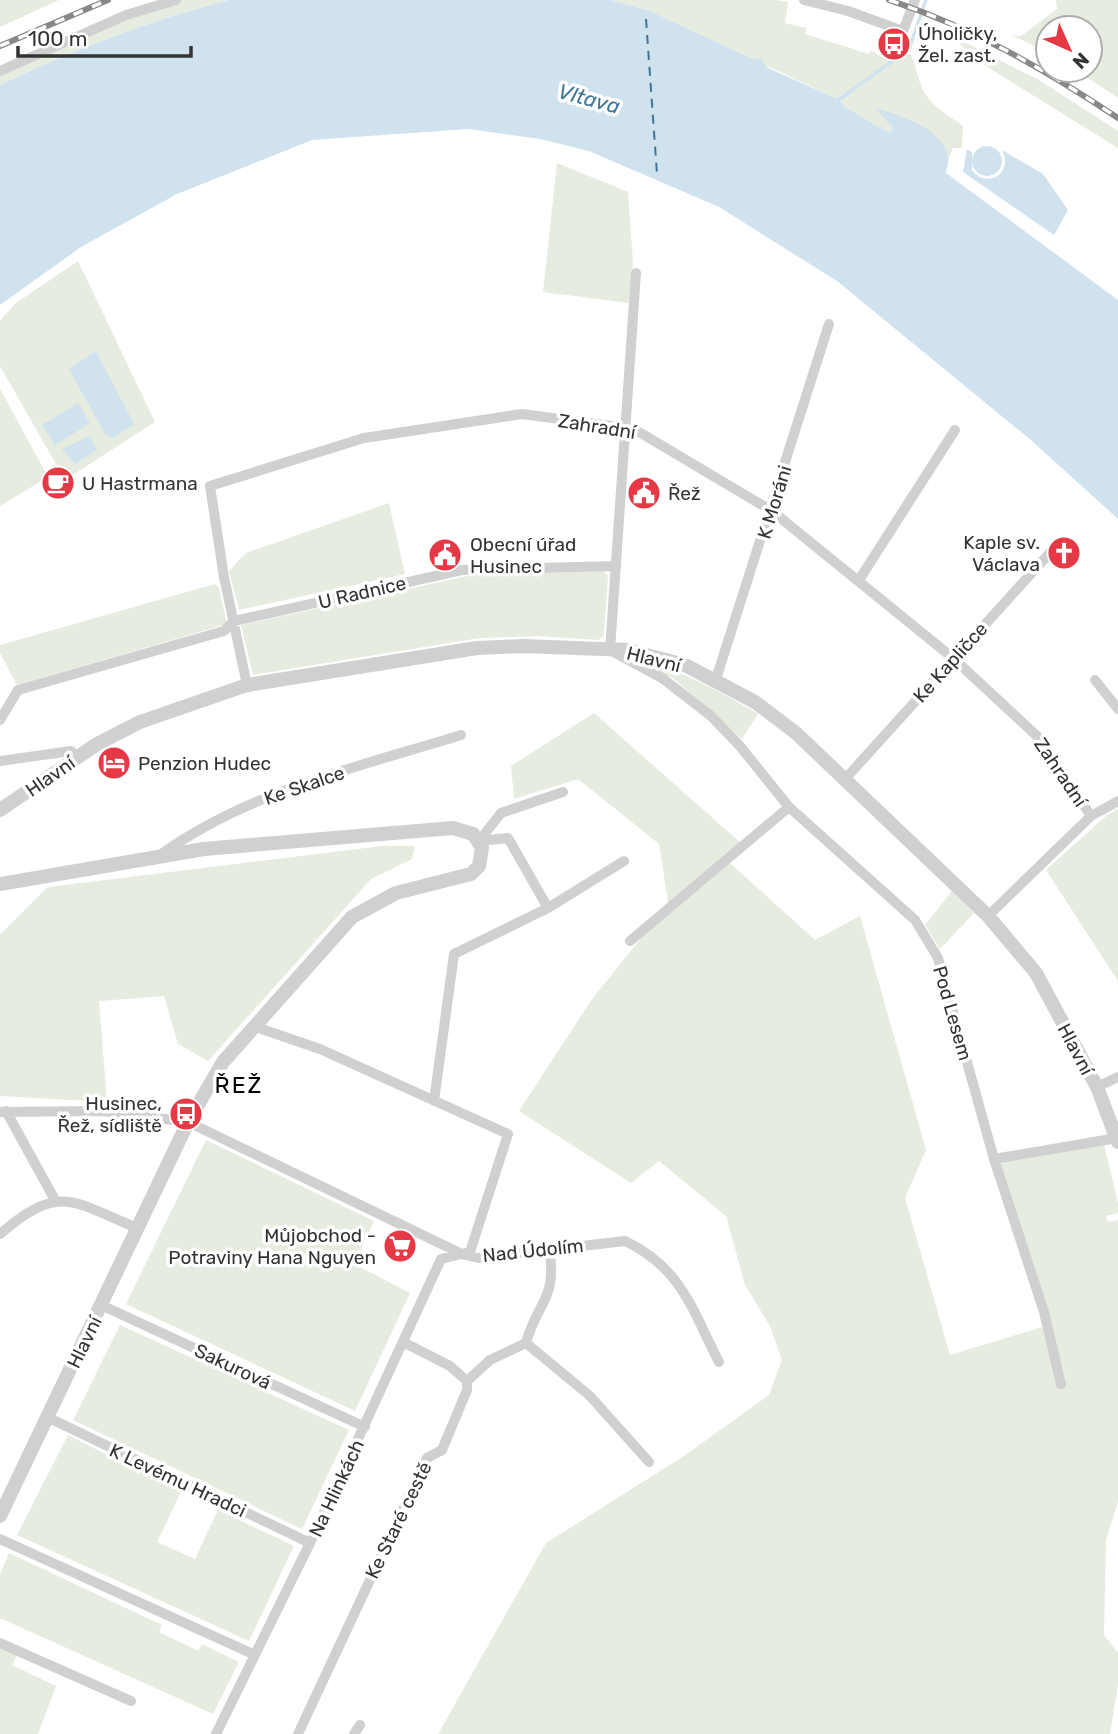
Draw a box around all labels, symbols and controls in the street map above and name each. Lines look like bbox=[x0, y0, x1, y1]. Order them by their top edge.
scale bar bbox=[18, 14, 191, 58]
north arrow bbox=[1034, 14, 1104, 84]
place label: Úholičky, Žel. zast. bbox=[918, 22, 997, 67]
bus stop icon: Úholičky, Žel. zast. bbox=[875, 25, 913, 63]
text: 100 m bbox=[28, 26, 87, 51]
text: N bbox=[1068, 48, 1094, 74]
water label: Vltava bbox=[555, 78, 623, 119]
street label: Zahradní bbox=[556, 409, 639, 444]
street label: K Moráni bbox=[752, 463, 797, 542]
cafe icon: U Hastrmana bbox=[39, 464, 77, 502]
place label: U Hastrmana bbox=[82, 472, 198, 495]
public building icon: Řež bbox=[625, 474, 663, 512]
place label: Řež bbox=[668, 482, 701, 505]
place label: Kaple sv. Václava bbox=[963, 531, 1040, 576]
place label: Obecní úřad Husinec bbox=[470, 533, 576, 578]
church icon: Kaple sv. Václava bbox=[1045, 534, 1083, 572]
public building icon: Obecní úřad Husinec bbox=[426, 536, 464, 574]
street label: U Radnice bbox=[316, 571, 408, 614]
street label: Ke Kapličce bbox=[908, 617, 992, 707]
street label: Hlavní bbox=[624, 642, 685, 678]
street label: Zahradní bbox=[1029, 733, 1093, 812]
hotel icon: Penzion Hudec bbox=[95, 744, 133, 782]
street label: Hlavní bbox=[21, 750, 81, 802]
place label: Penzion Hudec bbox=[138, 752, 271, 775]
street label: Ke Skalce bbox=[261, 761, 348, 810]
street label: Pod Lesem bbox=[928, 963, 977, 1063]
street label: Hlavní bbox=[1052, 1019, 1099, 1080]
district label: ŘEŽ bbox=[215, 1071, 263, 1099]
place label: Husinec, Řež, sídliště bbox=[57, 1092, 162, 1137]
bus stop icon: Husinec, Řež, sídliště bbox=[167, 1095, 205, 1133]
place label: Můjobchod - Potraviny Hana Nguyen bbox=[168, 1224, 376, 1269]
supermarket icon: Můjobchod - Potraviny Hana Nguyen bbox=[381, 1227, 419, 1265]
street label: Nad Údolím bbox=[481, 1234, 585, 1267]
street label: Hlavní bbox=[62, 1311, 107, 1372]
street label: Sakurová bbox=[191, 1339, 275, 1394]
street label: Na Hlinkách bbox=[304, 1436, 369, 1541]
street label: K Levému Hradci bbox=[106, 1439, 250, 1522]
street label: Ke Staré cestě bbox=[360, 1458, 437, 1582]

